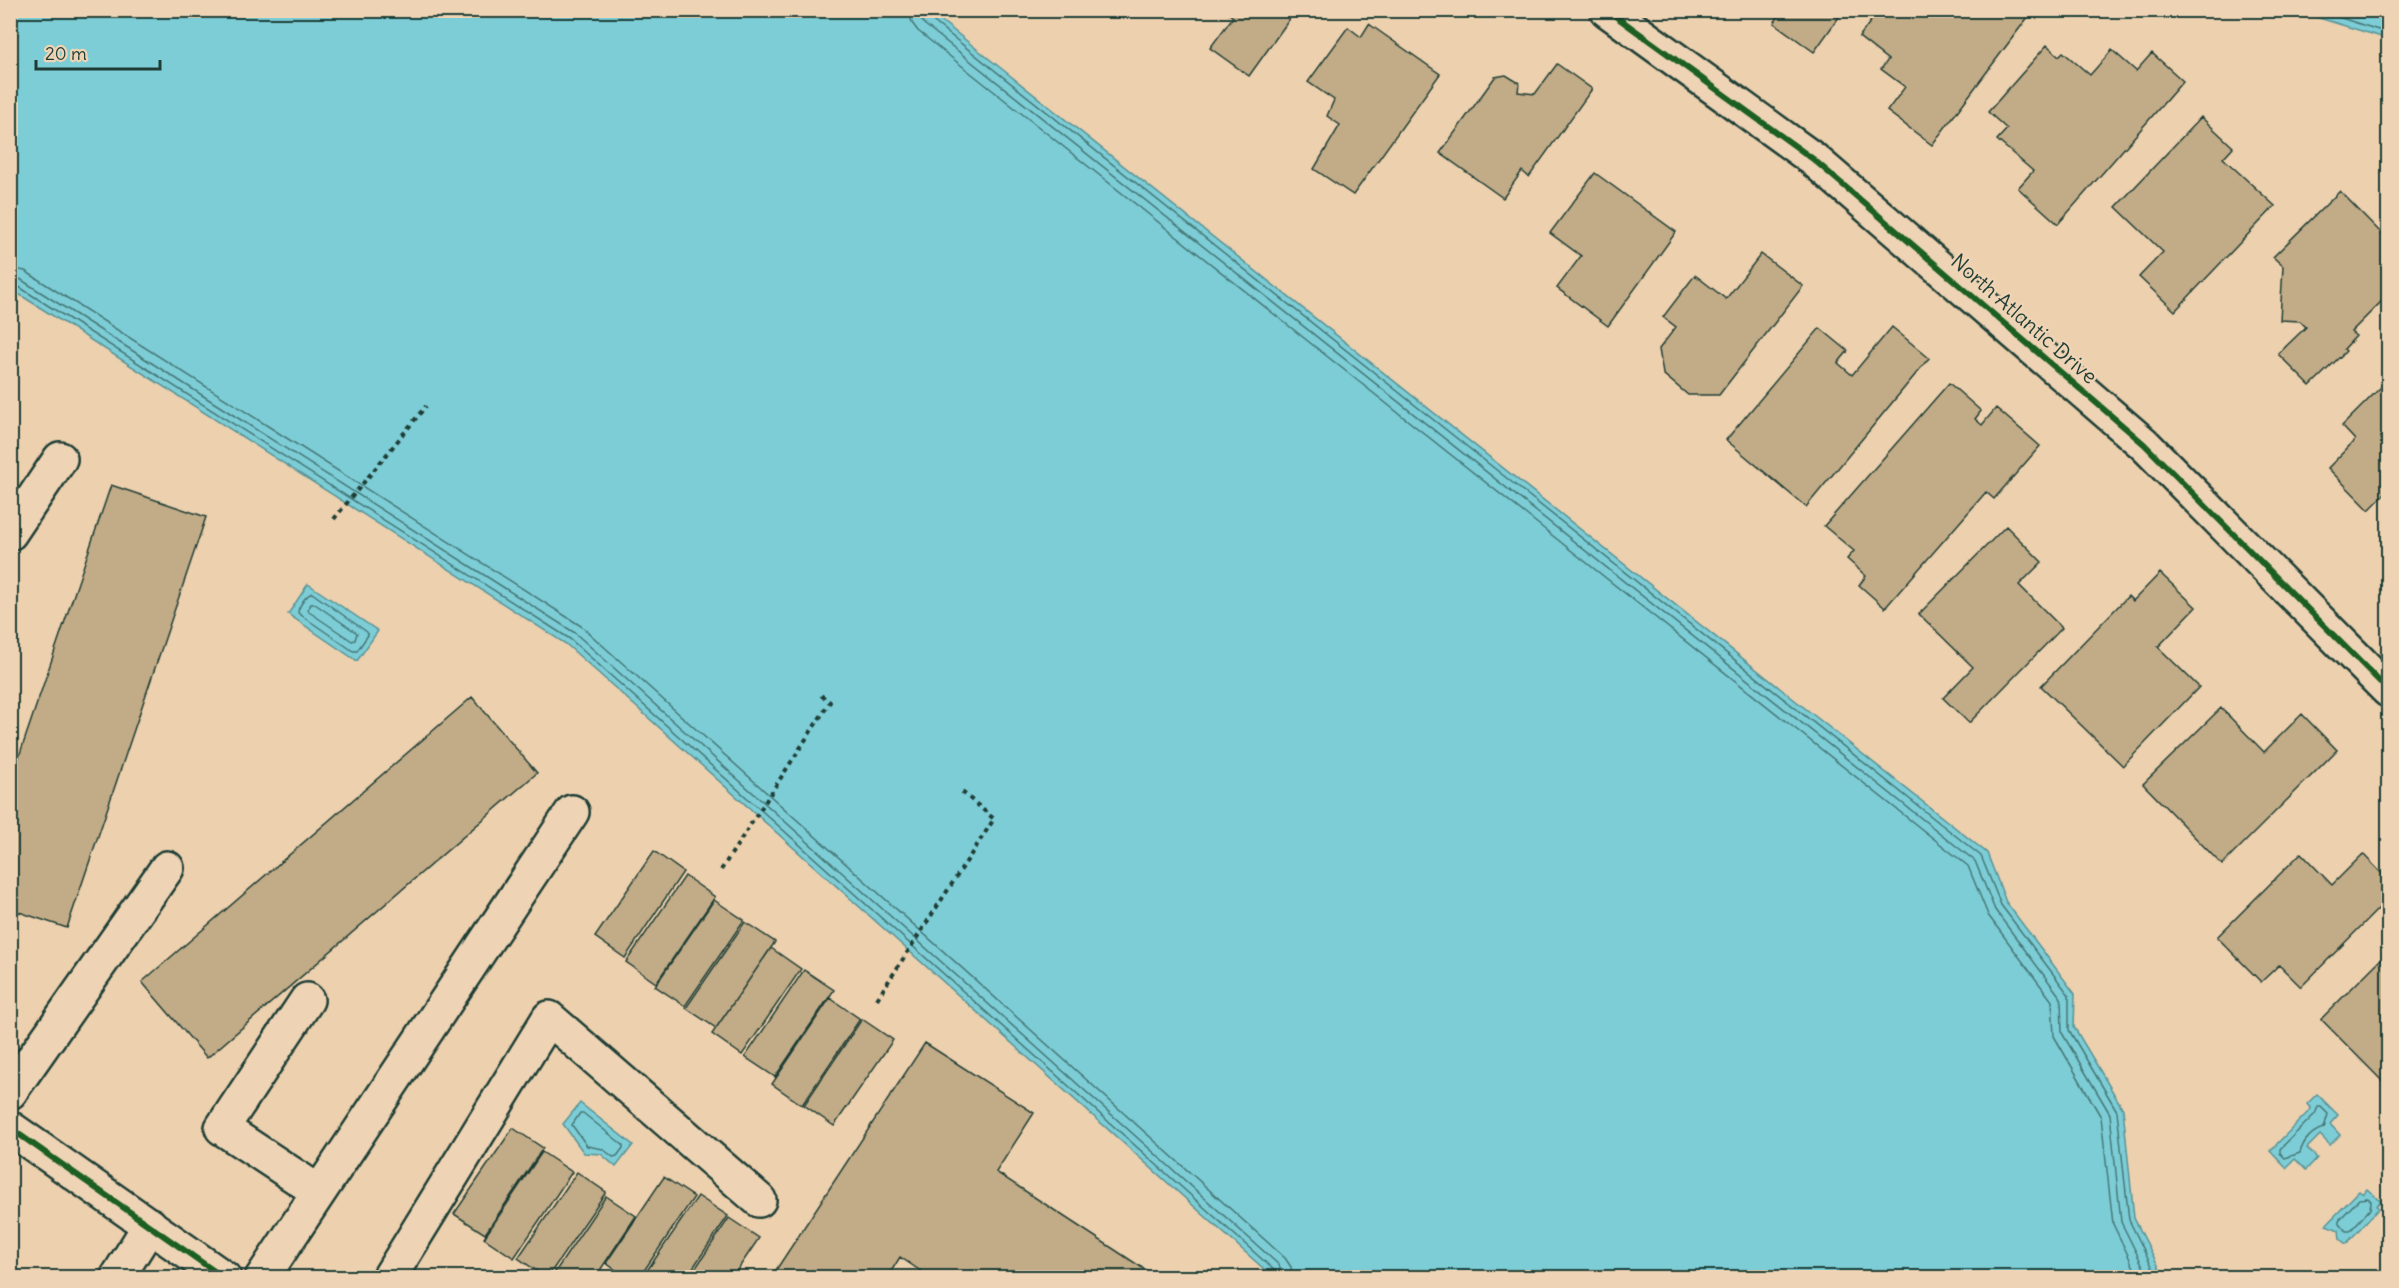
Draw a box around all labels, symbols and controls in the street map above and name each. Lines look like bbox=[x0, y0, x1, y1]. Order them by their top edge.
scale bar bbox=[36, 33, 160, 71]
text: 20 m bbox=[45, 42, 87, 65]
street label: North Atlantic Drive bbox=[1946, 248, 2103, 390]

